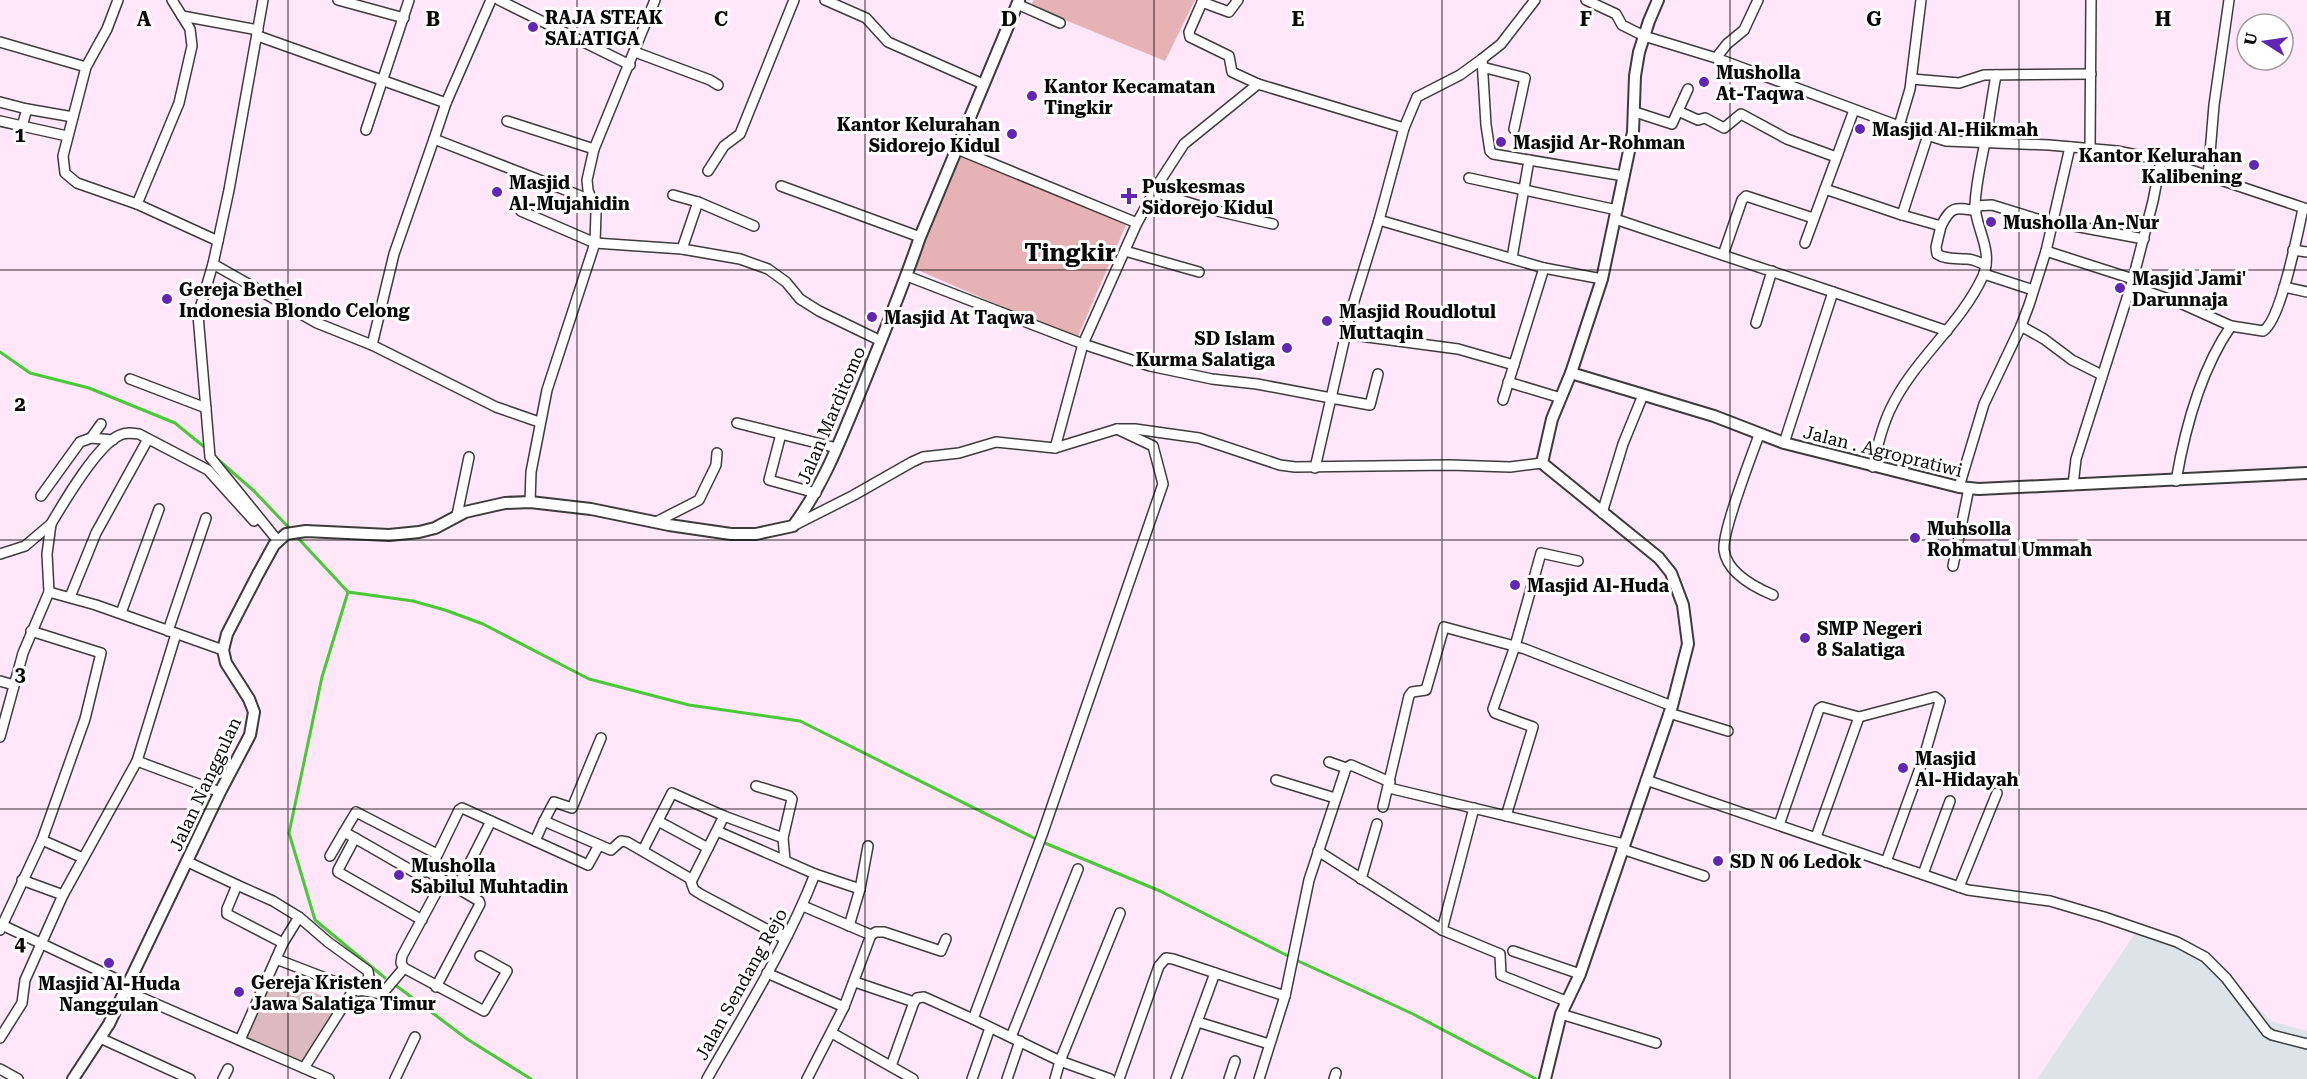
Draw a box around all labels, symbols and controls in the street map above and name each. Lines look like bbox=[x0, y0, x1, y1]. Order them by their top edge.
text: A bbox=[137, 7, 152, 31]
text: B bbox=[426, 7, 440, 31]
place label: RAJA STEAK SALATIGA bbox=[545, 7, 663, 49]
text: C bbox=[714, 7, 728, 31]
text: D bbox=[1001, 7, 1017, 31]
text: E bbox=[1292, 7, 1305, 31]
text: F bbox=[1580, 7, 1592, 31]
text: G bbox=[1866, 7, 1882, 31]
text: H bbox=[2155, 7, 2171, 31]
north arrow bbox=[2235, 12, 2295, 72]
marker: RAJA STEAK SALATIGA bbox=[526, 20, 540, 34]
text: U bbox=[2240, 31, 2261, 47]
place label: Musholla At-Taqwa bbox=[1716, 62, 1804, 104]
marker: Musholla At-Taqwa bbox=[1697, 75, 1711, 89]
place label: Kantor Kecamatan Tingkir bbox=[1044, 76, 1215, 118]
marker: Kantor Kecamatan Tingkir bbox=[1025, 89, 1039, 103]
place label: Kantor Kelurahan Sidorejo Kidul bbox=[837, 114, 1000, 156]
place label: Masjid Al-Hikmah bbox=[1872, 119, 2038, 140]
marker: Masjid Al-Hikmah bbox=[1853, 122, 1867, 136]
text: 1 bbox=[14, 123, 26, 147]
marker: Kantor Kelurahan Sidorejo Kidul bbox=[1005, 127, 1019, 141]
place label: Masjid Ar-Rohman bbox=[1513, 132, 1685, 153]
marker: Masjid Ar-Rohman bbox=[1494, 135, 1508, 149]
place label: Kantor Kelurahan Kalibening bbox=[2079, 145, 2243, 187]
marker: Kantor Kelurahan Kalibening bbox=[2247, 158, 2261, 172]
place label: Masjid Al-Mujahidin bbox=[509, 172, 630, 214]
place label: Puskesmas Sidorejo Kidul bbox=[1142, 176, 1273, 218]
marker: Masjid Al-Mujahidin bbox=[490, 185, 504, 199]
marker: Puskesmas Sidorejo Kidul bbox=[1120, 187, 1138, 205]
place label: Musholla An-Nur bbox=[2003, 212, 2159, 233]
marker: Musholla An-Nur bbox=[1984, 215, 1998, 229]
district label: Tingkir bbox=[1024, 239, 1116, 267]
place label: Masjid Jami' Darunnaja bbox=[2132, 268, 2246, 310]
place label: Gereja Bethel Indonesia Blondo Celong bbox=[179, 279, 411, 321]
marker: Masjid Jami' Darunnaja bbox=[2113, 281, 2127, 295]
marker: Gereja Bethel Indonesia Blondo Celong bbox=[160, 292, 174, 306]
place label: Masjid Roudlotul Muttaqin bbox=[1339, 301, 1496, 343]
place label: Masjid At Taqwa bbox=[884, 307, 1035, 328]
marker: Masjid At Taqwa bbox=[865, 310, 879, 324]
marker: Masjid Roudlotul Muttaqin bbox=[1320, 314, 1334, 328]
place label: SD Islam Kurma Salatiga bbox=[1136, 328, 1276, 370]
marker: SD Islam Kurma Salatiga bbox=[1280, 341, 1294, 355]
street label: Jalan Marditomo bbox=[793, 343, 869, 487]
text: 2 bbox=[14, 392, 26, 416]
street label: Jalan . Agropratiwi bbox=[1801, 421, 1965, 481]
place label: Muhsolla Rohmatul Ummah bbox=[1927, 518, 2092, 560]
marker: Muhsolla Rohmatul Ummah bbox=[1908, 531, 1922, 545]
place label: Masjid Al-Huda bbox=[1527, 575, 1670, 596]
marker: Masjid Al-Huda bbox=[1508, 578, 1522, 592]
place label: SMP Negeri 8 Salatiga bbox=[1817, 618, 1922, 660]
marker: SMP Negeri 8 Salatiga bbox=[1798, 631, 1812, 645]
text: 3 bbox=[14, 662, 26, 686]
street label: Jalan Nanggulan bbox=[165, 713, 245, 854]
place label: Masjid Al-Hidayah bbox=[1915, 748, 2019, 790]
marker: Masjid Al-Hidayah bbox=[1896, 761, 1910, 775]
place label: SD N 06 Ledok bbox=[1730, 851, 1862, 872]
marker: SD N 06 Ledok bbox=[1711, 854, 1725, 868]
place label: Musholla Sabilul Muhtadin bbox=[411, 855, 568, 897]
marker: Musholla Sabilul Muhtadin bbox=[392, 868, 406, 882]
street label: Jalan Sendang Rejo bbox=[691, 904, 791, 1064]
text: 4 bbox=[14, 932, 26, 956]
marker: Masjid Al-Huda Nanggulan bbox=[102, 956, 116, 970]
place label: Gereja Kristen Jawa Salatiga Timur bbox=[251, 972, 436, 1014]
place label: Masjid Al-Huda Nanggulan bbox=[38, 973, 181, 1015]
marker: Gereja Kristen Jawa Salatiga Timur bbox=[232, 985, 246, 999]

